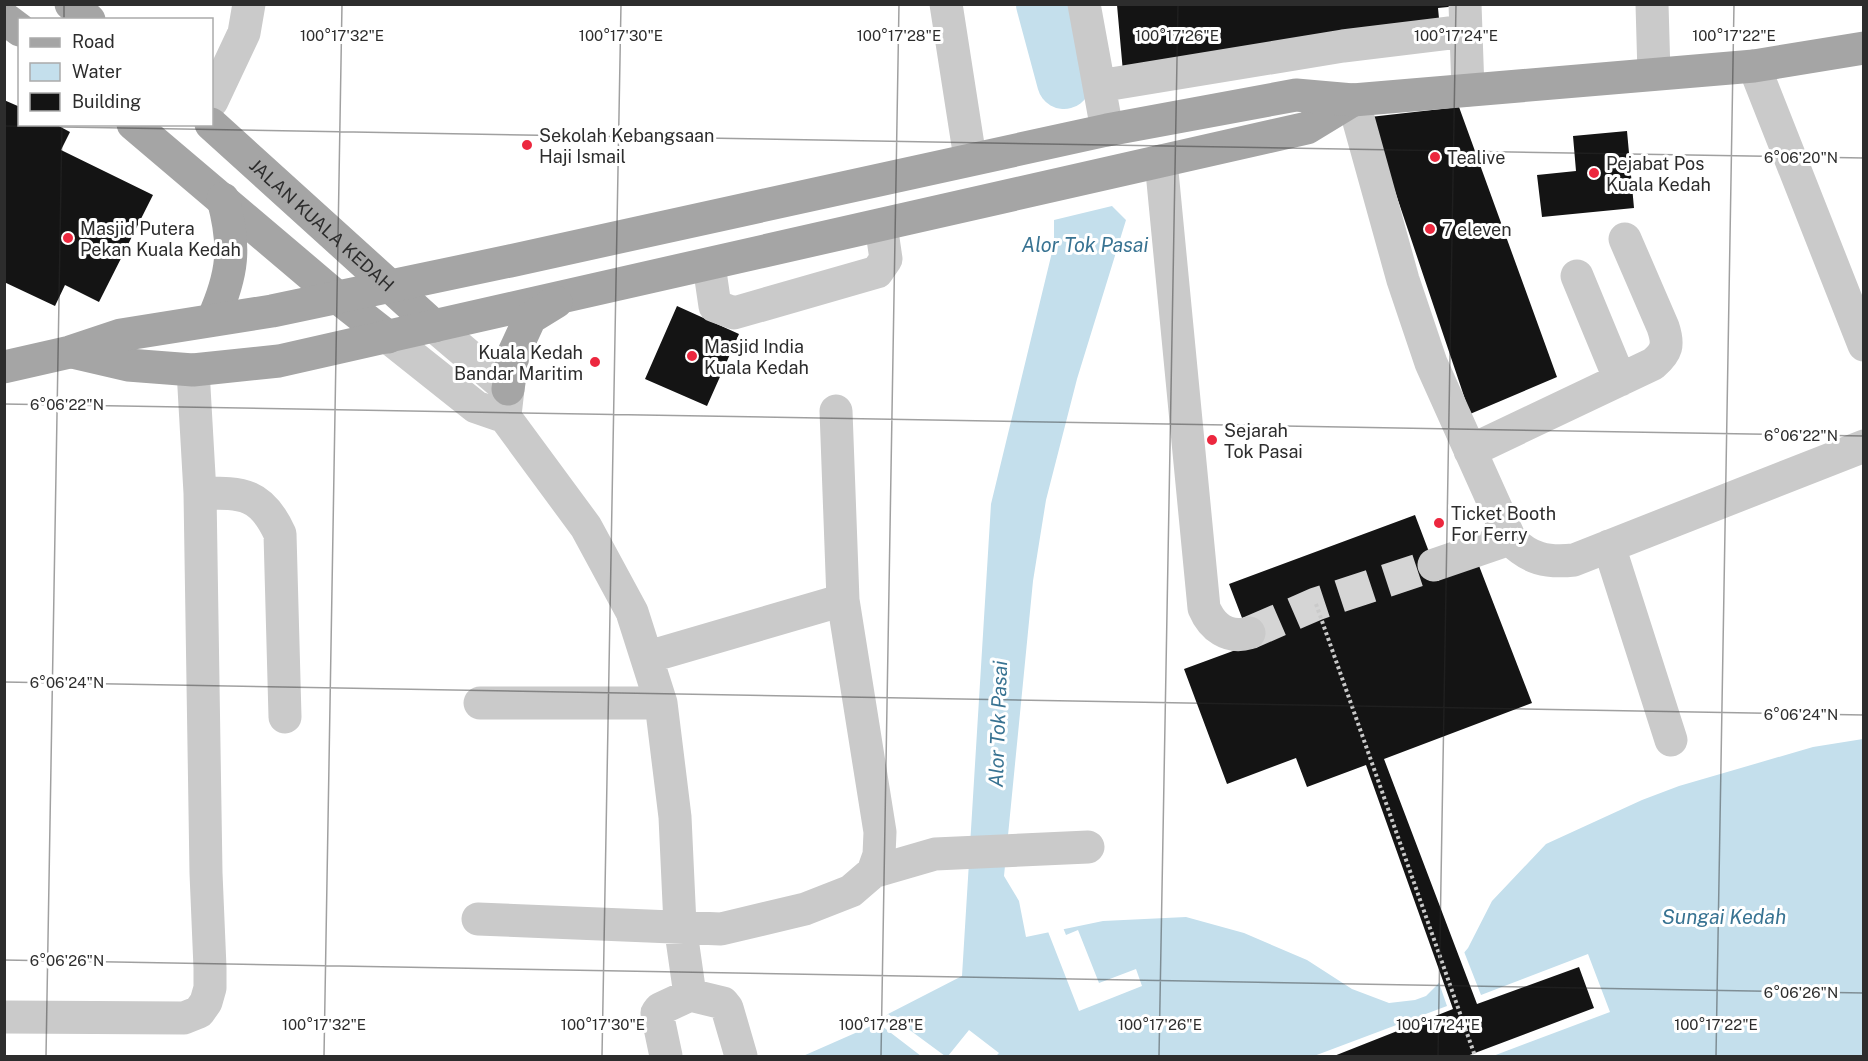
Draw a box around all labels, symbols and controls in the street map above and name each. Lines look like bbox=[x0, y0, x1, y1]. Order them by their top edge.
legend bbox=[18, 18, 213, 126]
text: 100°17'32"E bbox=[300, 27, 384, 44]
text: 100°17'30"E bbox=[579, 27, 663, 44]
text: 100°17'28"E bbox=[857, 27, 941, 44]
text: 100°17'26"E bbox=[1135, 27, 1219, 44]
text: 100°17'24"E bbox=[1414, 27, 1498, 44]
text: 100°17'22"E bbox=[1692, 27, 1776, 44]
text: Road bbox=[72, 31, 115, 52]
text: Water bbox=[72, 61, 122, 82]
text: Building bbox=[72, 91, 141, 112]
place label: Sekolah Kebangsaan Haji Ismail bbox=[539, 125, 714, 167]
marker: Sekolah Kebangsaan Haji Ismail bbox=[520, 138, 534, 152]
place label: Tealive bbox=[1447, 147, 1505, 168]
text: 6°06'20"N bbox=[1764, 149, 1838, 166]
marker: Tealive bbox=[1428, 150, 1442, 164]
place label: Pejabat Pos Kuala Kedah bbox=[1606, 153, 1711, 195]
street label: JALAN KUALA KEDAH bbox=[246, 154, 399, 295]
marker: Pejabat Pos Kuala Kedah bbox=[1587, 166, 1601, 180]
place label: Masjid Putera Pekan Kuala Kedah bbox=[80, 218, 241, 260]
place label: 7 eleven bbox=[1442, 219, 1512, 240]
marker: 7 eleven bbox=[1423, 222, 1437, 236]
marker: Masjid Putera Pekan Kuala Kedah bbox=[61, 231, 75, 245]
water label: Alor Tok Pasai bbox=[1022, 233, 1148, 257]
place label: Masjid India Kuala Kedah bbox=[704, 336, 809, 378]
place label: Kuala Kedah Bandar Maritim bbox=[454, 342, 583, 384]
marker: Masjid India Kuala Kedah bbox=[685, 349, 699, 363]
marker: Kuala Kedah Bandar Maritim bbox=[588, 355, 602, 369]
text: 6°06'22"N bbox=[30, 396, 104, 413]
place label: Sejarah Tok Pasai bbox=[1224, 420, 1303, 462]
text: 6°06'22"N bbox=[1764, 427, 1838, 444]
marker: Sejarah Tok Pasai bbox=[1205, 433, 1219, 447]
place label: Ticket Booth For Ferry bbox=[1451, 503, 1556, 545]
marker: Ticket Booth For Ferry bbox=[1432, 516, 1446, 530]
water label: Alor Tok Pasai bbox=[984, 660, 1012, 788]
text: 6°06'24"N bbox=[30, 674, 104, 691]
text: 6°06'24"N bbox=[1764, 706, 1838, 723]
water label: Sungai Kedah bbox=[1662, 905, 1786, 929]
text: 6°06'26"N bbox=[30, 952, 104, 969]
text: 6°06'26"N bbox=[1764, 984, 1838, 1001]
text: 100°17'32"E bbox=[282, 1016, 366, 1033]
text: 100°17'30"E bbox=[561, 1016, 645, 1033]
text: 100°17'28"E bbox=[839, 1016, 923, 1033]
text: 100°17'26"E bbox=[1118, 1016, 1202, 1033]
text: 100°17'24"E bbox=[1396, 1016, 1480, 1033]
text: 100°17'22"E bbox=[1674, 1016, 1758, 1033]

